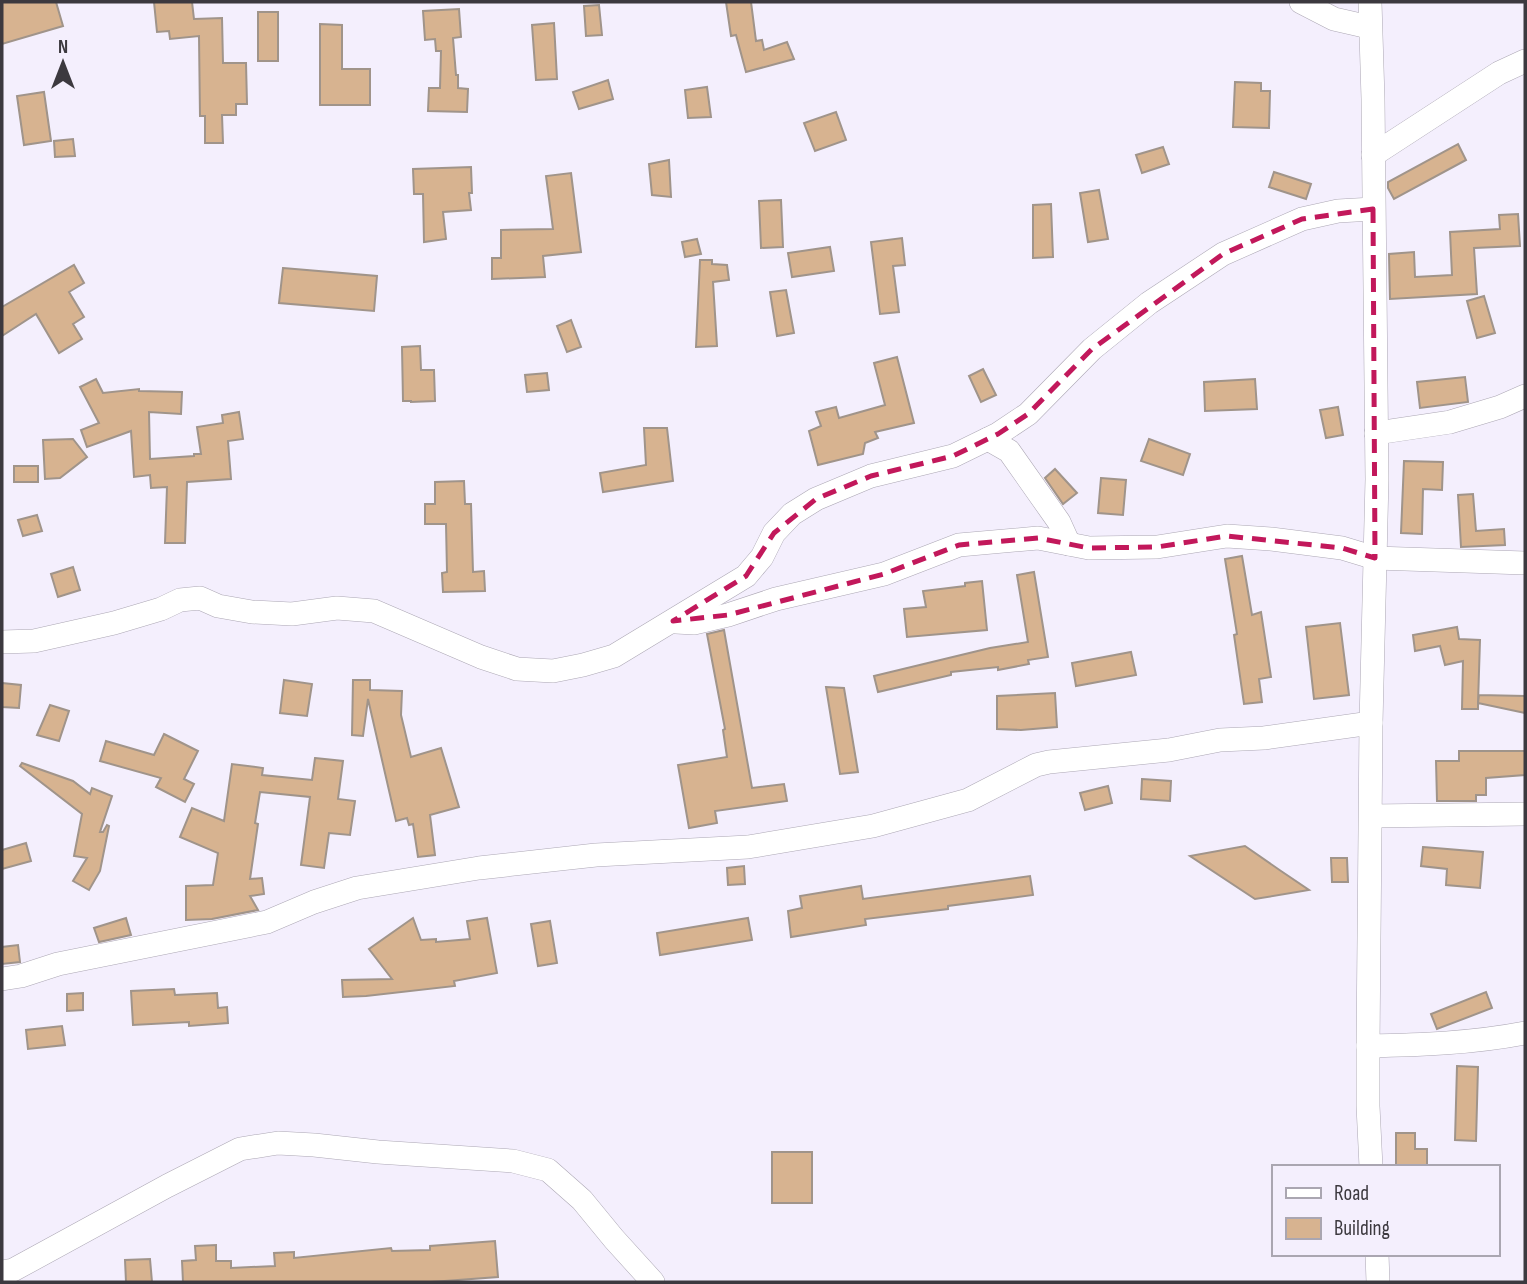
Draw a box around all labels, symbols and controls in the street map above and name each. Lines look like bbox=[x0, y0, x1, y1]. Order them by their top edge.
north arrow bbox=[28, 28, 98, 98]
text: N bbox=[58, 36, 68, 59]
legend bbox=[1272, 1165, 1499, 1256]
text: Road bbox=[1334, 1181, 1369, 1206]
text: Building bbox=[1334, 1216, 1390, 1241]

